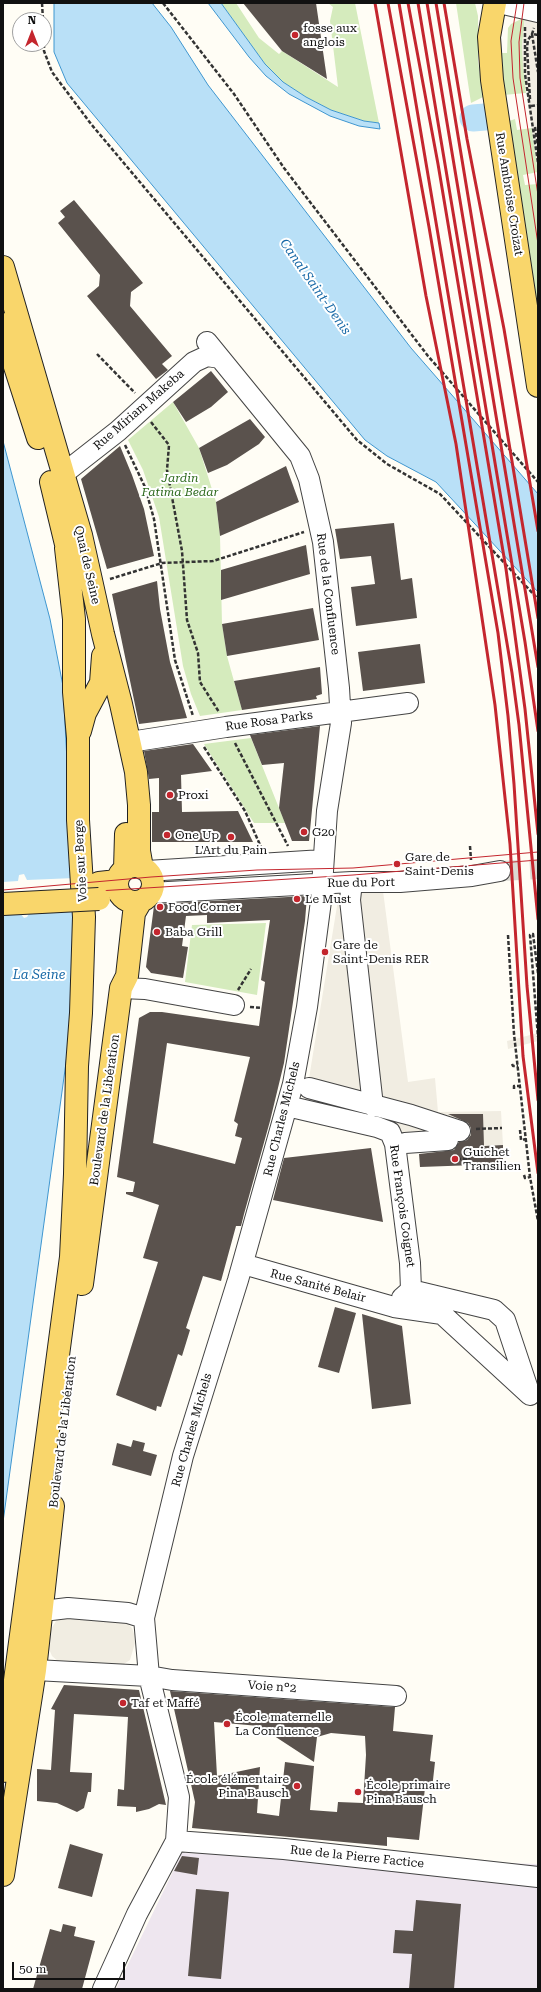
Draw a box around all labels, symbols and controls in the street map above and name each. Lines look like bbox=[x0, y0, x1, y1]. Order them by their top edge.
north arrow bbox=[12, 12, 52, 52]
text: N bbox=[28, 14, 36, 27]
place label: fosse aux anglois bbox=[303, 21, 357, 49]
marker: fosse aux anglois bbox=[290, 30, 300, 40]
street label: Rue Ambroise Croizat bbox=[492, 131, 526, 257]
water label: Canal Saint-Denis bbox=[276, 236, 354, 338]
street label: Rue Miriam Makeba bbox=[91, 367, 187, 453]
park label: Jardin Fatima Bedar bbox=[141, 471, 219, 499]
street label: Quai de Seine bbox=[71, 524, 103, 606]
street label: Rue de la Confluence bbox=[313, 532, 343, 656]
street label: Rue Rosa Parks bbox=[224, 708, 314, 734]
place label: Proxi bbox=[178, 788, 208, 802]
marker: Proxi bbox=[165, 790, 175, 800]
street label: Voie sur Berge bbox=[72, 820, 90, 902]
place label: G20 bbox=[312, 825, 335, 839]
marker: G20 bbox=[299, 827, 309, 837]
place label: One Up bbox=[175, 828, 219, 842]
marker: One Up bbox=[162, 830, 172, 840]
marker: L'Art du Pain bbox=[226, 832, 236, 842]
place label: L'Art du Pain bbox=[195, 843, 267, 857]
place label: Gare de Saint-Denis bbox=[405, 850, 474, 878]
marker: Gare de Saint-Denis bbox=[392, 859, 402, 869]
street label: Rue du Port bbox=[327, 875, 395, 891]
place label: Le Must bbox=[305, 892, 351, 906]
marker: Le Must bbox=[292, 894, 302, 904]
place label: Food Corner bbox=[168, 900, 240, 914]
marker: Food Corner bbox=[155, 902, 165, 912]
place label: Baba Grill bbox=[165, 925, 222, 939]
marker: Baba Grill bbox=[152, 927, 162, 937]
place label: Gare de Saint-Denis RER bbox=[333, 938, 429, 966]
marker: Gare de Saint-Denis RER bbox=[320, 947, 330, 957]
water label: La Seine bbox=[13, 967, 65, 983]
street label: Boulevard de la Libération bbox=[87, 1033, 123, 1187]
street label: Rue Charles Michels bbox=[261, 1060, 303, 1178]
street label: Rue François Coignet bbox=[386, 1144, 418, 1268]
place label: Guichet Transilien bbox=[463, 1145, 521, 1173]
marker: Guichet Transilien bbox=[450, 1154, 460, 1164]
street label: Rue Sanité Belair bbox=[269, 1266, 367, 1306]
street label: Boulevard de la Libération bbox=[47, 1355, 79, 1509]
street label: Rue Charles Michels bbox=[169, 1371, 215, 1489]
street label: Voie n°2 bbox=[247, 1678, 297, 1696]
place label: Taf et Maffé bbox=[131, 1696, 200, 1710]
marker: Taf et Maffé bbox=[118, 1698, 128, 1708]
place label: École maternelle La Confluence bbox=[235, 1710, 332, 1738]
marker: École maternelle La Confluence bbox=[222, 1719, 232, 1729]
place label: École élémentaire Pina Bausch bbox=[186, 1772, 289, 1800]
place label: École primaire Pina Bausch bbox=[366, 1778, 450, 1806]
marker: École élémentaire Pina Bausch bbox=[292, 1781, 302, 1791]
marker: École primaire Pina Bausch bbox=[353, 1787, 363, 1797]
street label: Rue de la Pierre Factice bbox=[289, 1843, 425, 1871]
scale bar bbox=[14, 1954, 127, 1980]
text: 50 m bbox=[19, 1962, 46, 1976]

